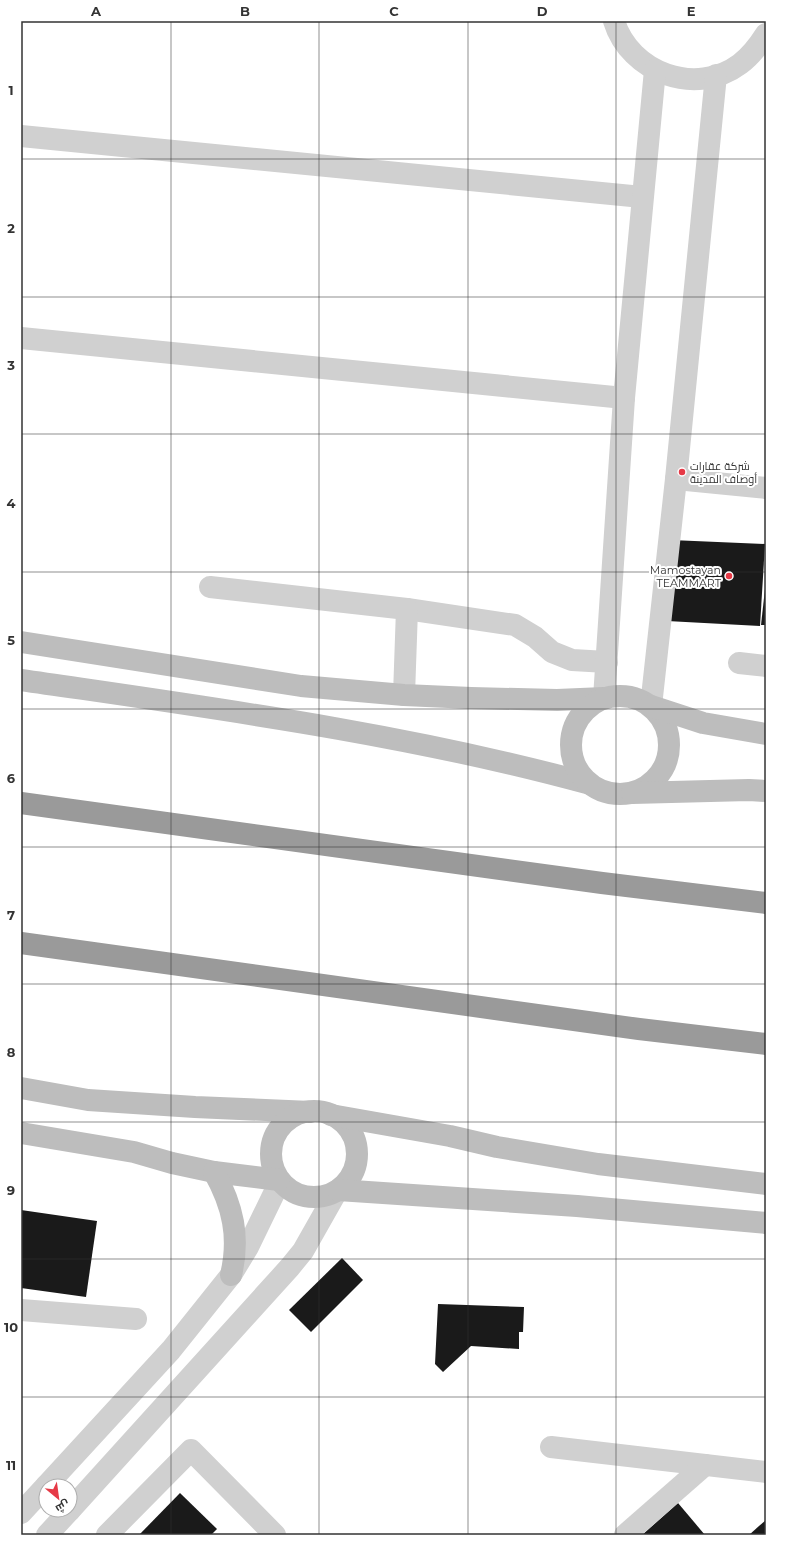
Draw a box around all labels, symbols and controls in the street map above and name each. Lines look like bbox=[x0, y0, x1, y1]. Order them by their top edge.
text: A bbox=[90, 3, 102, 19]
text: B bbox=[240, 3, 250, 19]
text: C bbox=[389, 3, 399, 19]
text: D bbox=[537, 3, 548, 19]
text: E bbox=[687, 3, 696, 19]
text: 1 bbox=[8, 82, 14, 98]
text: 2 bbox=[7, 220, 15, 236]
text: 3 bbox=[6, 357, 15, 373]
place label: شركة عقارات أوصاف المدينة bbox=[690, 459, 757, 486]
marker: شركة عقارات أوصاف المدينة bbox=[677, 467, 687, 477]
text: 4 bbox=[7, 495, 16, 511]
place label: Mamostayan TEAMMART bbox=[650, 563, 722, 590]
marker: Mamostayan TEAMMART bbox=[724, 571, 734, 581]
text: 5 bbox=[7, 632, 15, 648]
text: 6 bbox=[7, 770, 16, 786]
text: 7 bbox=[7, 907, 15, 923]
text: 8 bbox=[7, 1044, 16, 1060]
text: 9 bbox=[7, 1182, 15, 1198]
text: 10 bbox=[4, 1319, 18, 1335]
text: 11 bbox=[6, 1457, 16, 1473]
north arrow bbox=[38, 1478, 78, 1518]
text: ش bbox=[53, 1497, 72, 1516]

